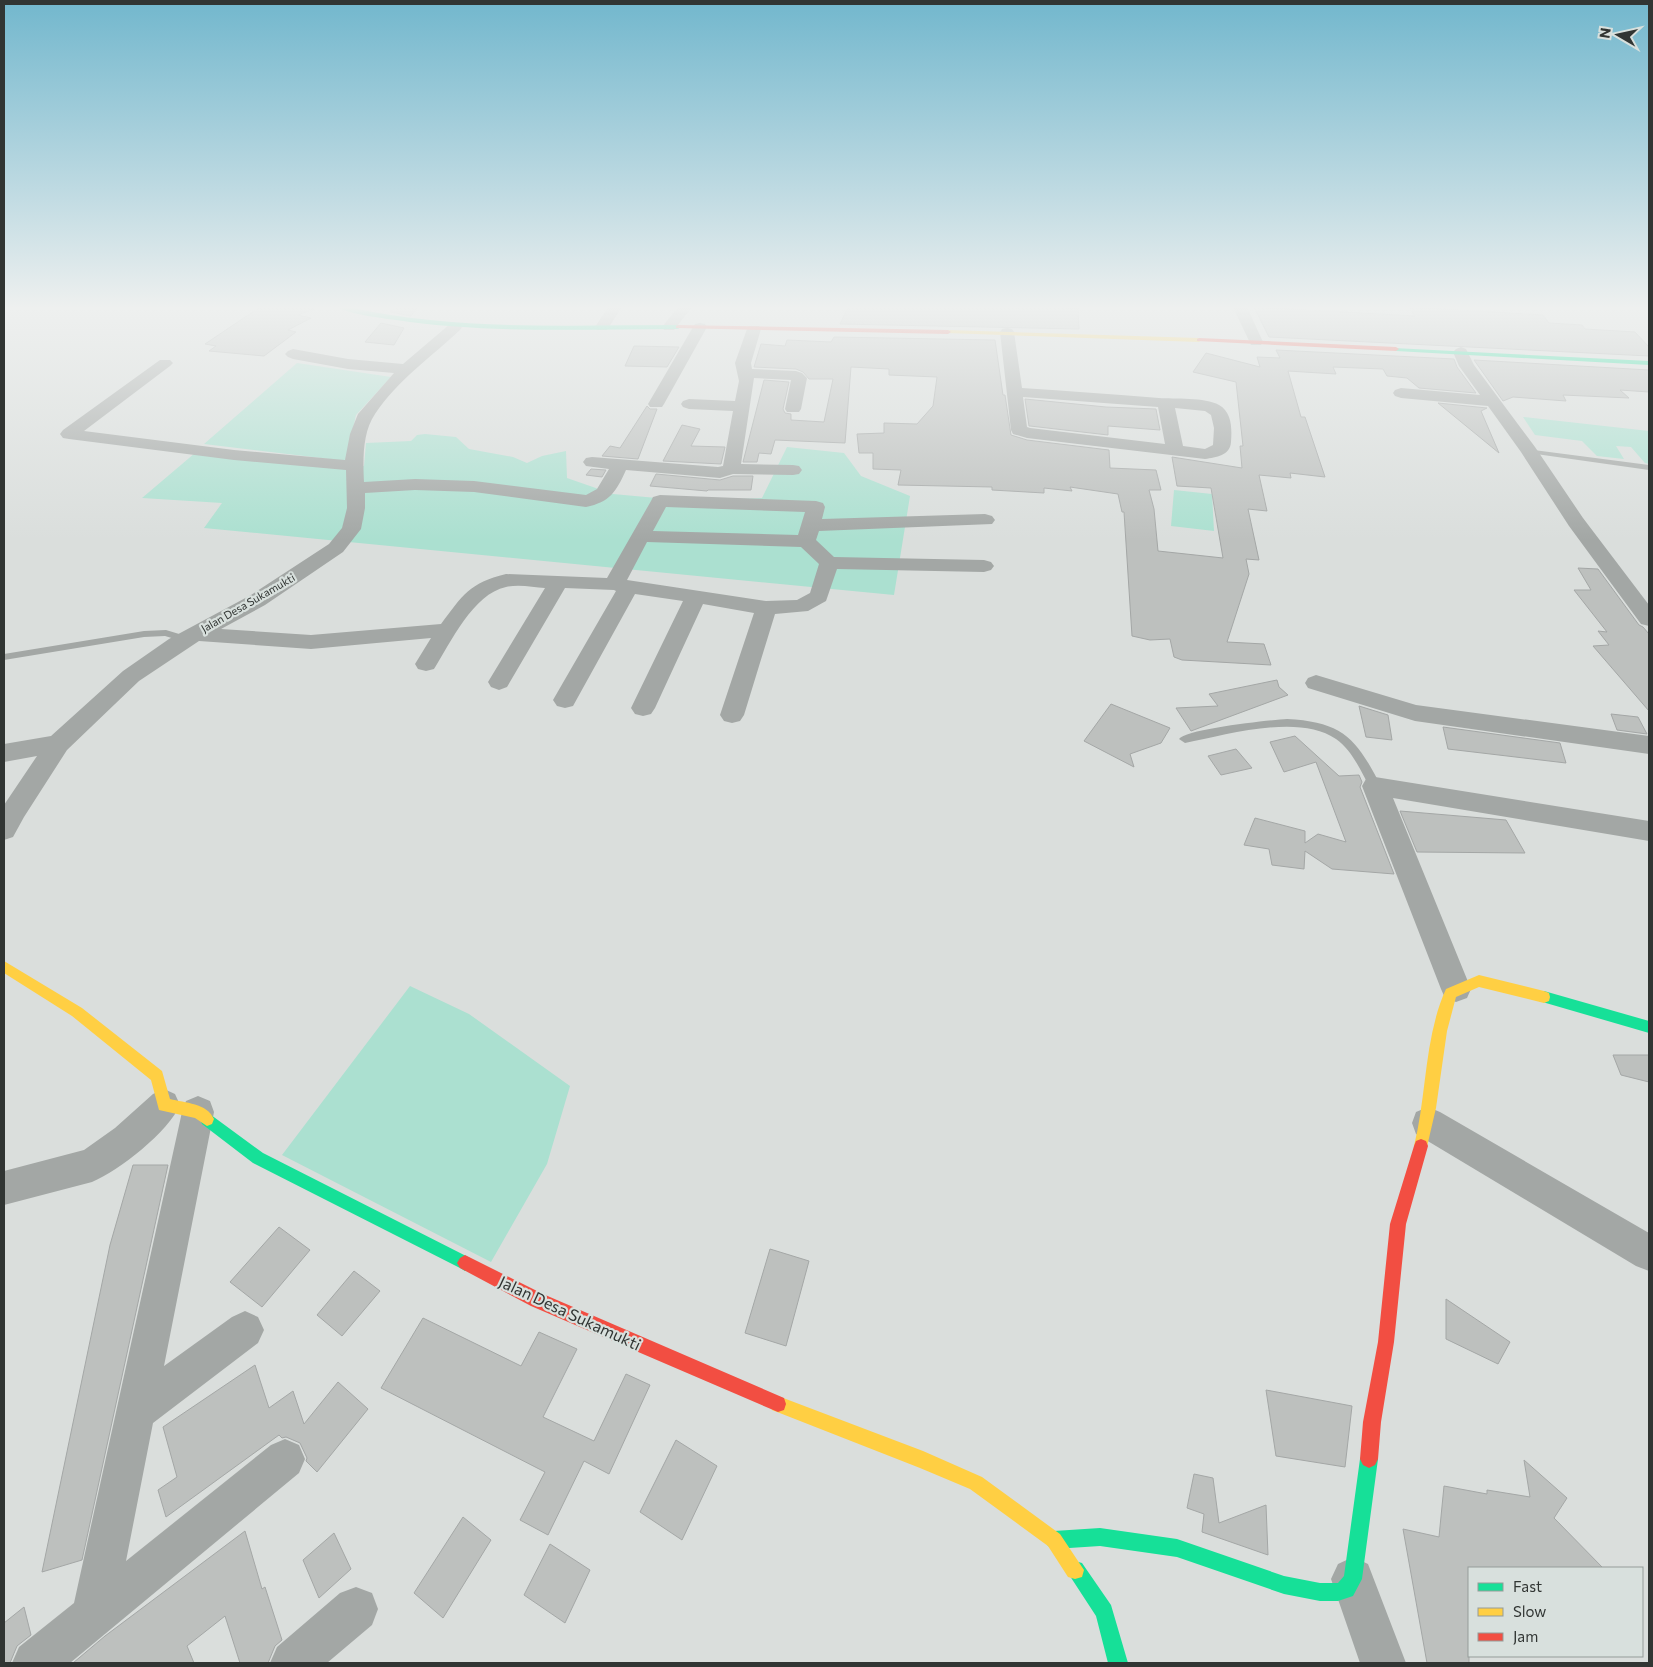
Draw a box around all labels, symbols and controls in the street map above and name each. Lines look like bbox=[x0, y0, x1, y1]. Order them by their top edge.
north arrow bbox=[1593, 10, 1643, 60]
text: N bbox=[1595, 26, 1614, 39]
street label: Jalan Desa Sukamukti bbox=[199, 570, 298, 636]
street label: Jalan Desa Sukamukti bbox=[496, 1271, 644, 1354]
legend bbox=[1468, 1567, 1643, 1657]
text: Fast bbox=[1513, 1577, 1542, 1595]
text: Slow bbox=[1513, 1602, 1546, 1620]
text: Jam bbox=[1513, 1627, 1538, 1645]

